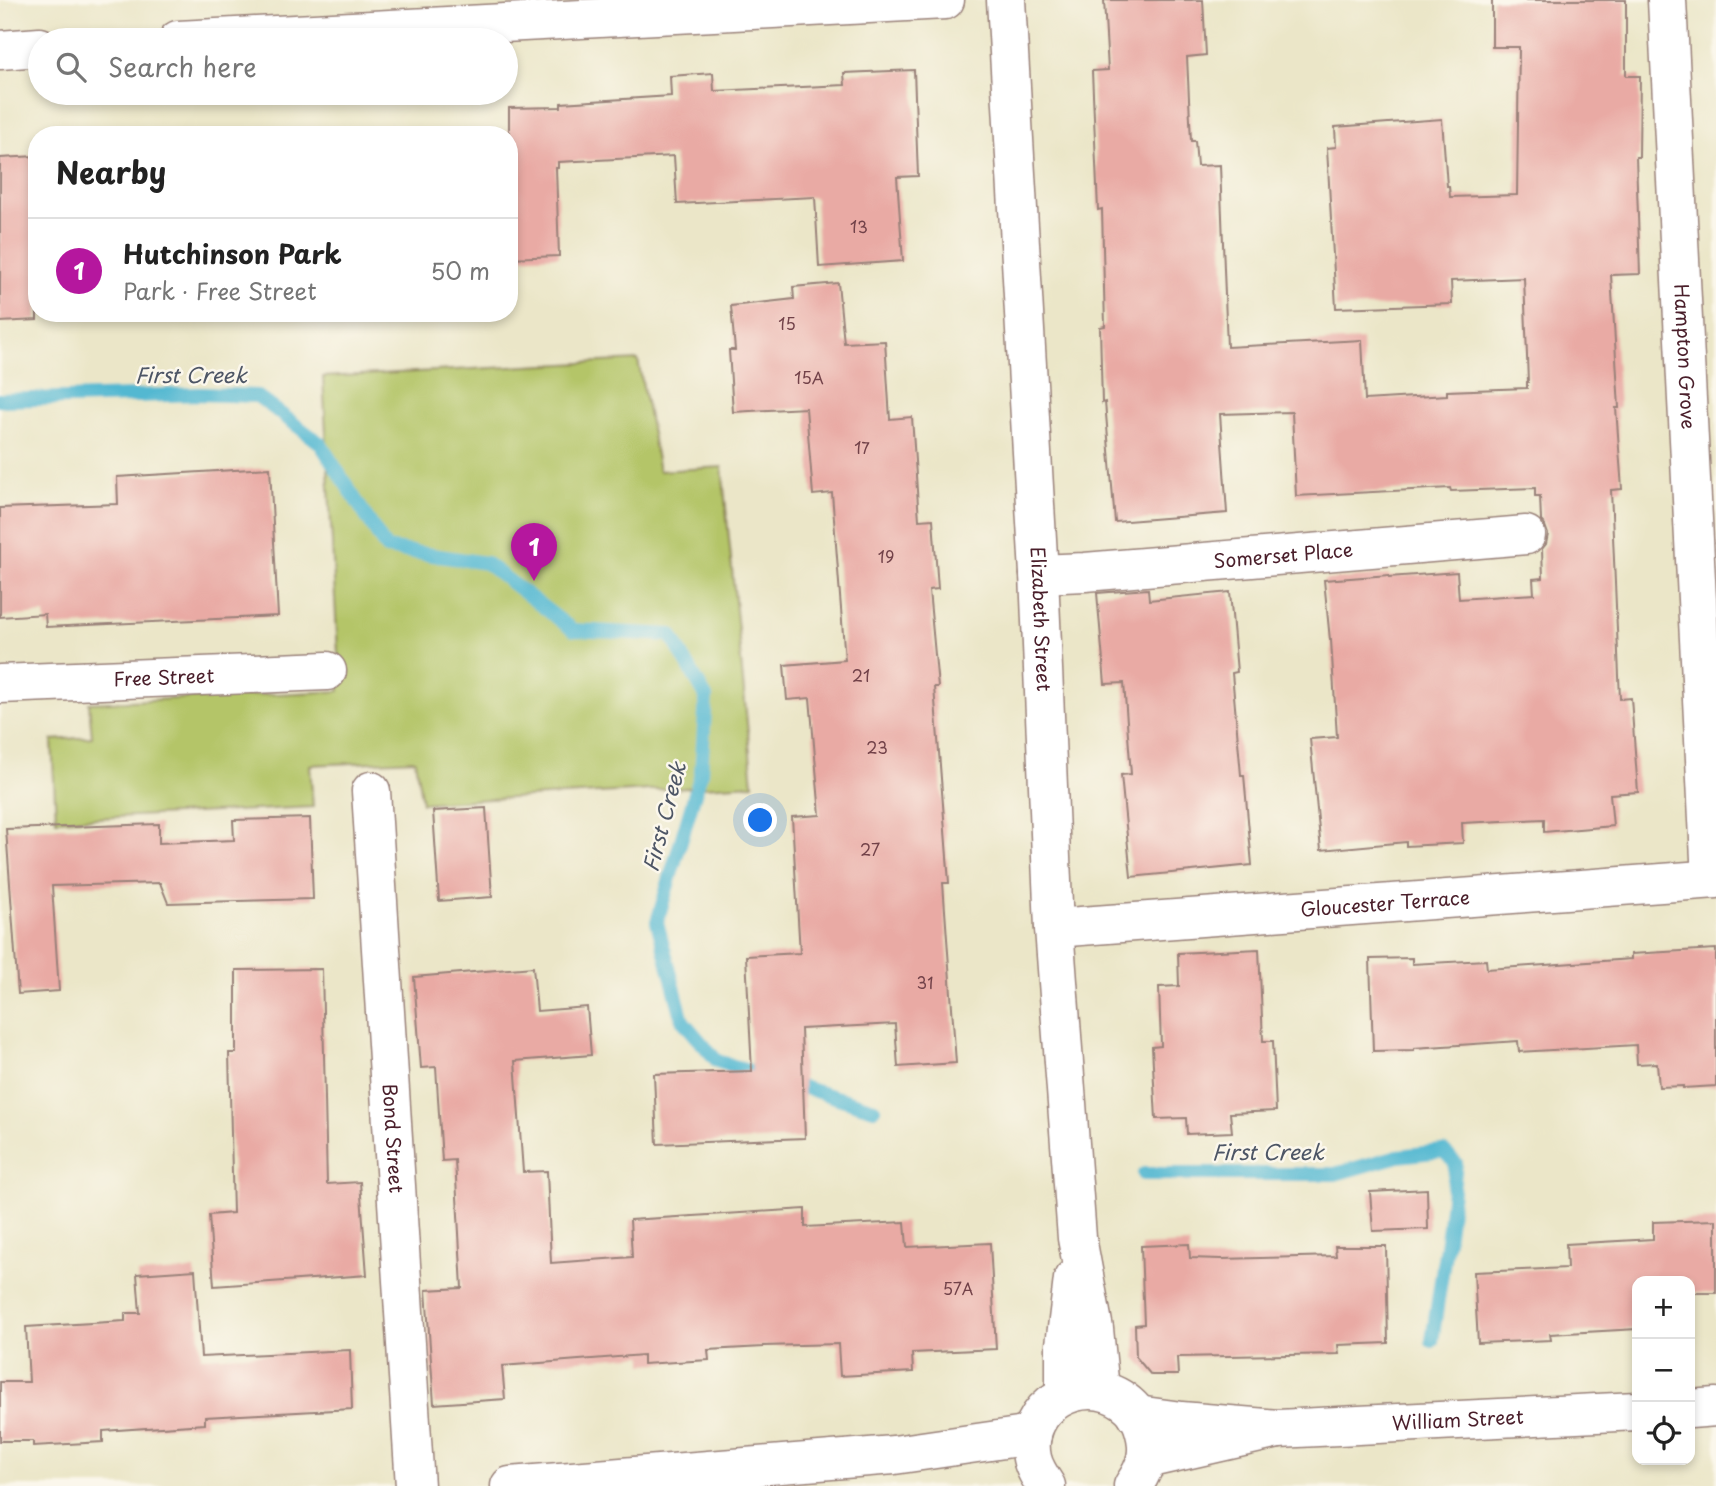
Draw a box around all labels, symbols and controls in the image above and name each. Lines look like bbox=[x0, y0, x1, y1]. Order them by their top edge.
search box bbox=[28, 28, 518, 105]
text: Search here bbox=[108, 47, 257, 86]
icon: search bbox=[52, 48, 90, 86]
text: Nearby bbox=[56, 149, 166, 194]
house number: 13 bbox=[850, 214, 868, 238]
text: Hutchinson Park bbox=[123, 234, 342, 273]
text: 1 bbox=[74, 253, 85, 288]
text: 50 m bbox=[430, 253, 490, 288]
text: Park · Free Street bbox=[123, 273, 317, 308]
street label: Hampton Grove bbox=[1668, 283, 1703, 430]
house number: 15 bbox=[778, 311, 796, 335]
water label: First Creek bbox=[135, 358, 248, 390]
house number: 15A bbox=[794, 365, 824, 389]
house number: 17 bbox=[854, 435, 870, 459]
pin: 1 bbox=[511, 523, 557, 581]
street label: Somerset Place bbox=[1212, 535, 1354, 574]
house number: 19 bbox=[878, 544, 894, 568]
street label: Elizabeth Street bbox=[1024, 546, 1059, 692]
street label: Free Street bbox=[113, 660, 215, 692]
house number: 21 bbox=[852, 663, 870, 687]
house number: 23 bbox=[866, 735, 888, 759]
water label: First Creek bbox=[633, 757, 693, 875]
your location bbox=[743, 803, 777, 837]
house number: 27 bbox=[860, 837, 880, 861]
street label: Gloucester Terrace bbox=[1299, 882, 1471, 923]
house number: 31 bbox=[917, 970, 933, 994]
street label: Bond Street bbox=[377, 1083, 411, 1194]
water label: First Creek bbox=[1212, 1135, 1325, 1167]
house number: 57A bbox=[943, 1276, 974, 1300]
map controls bbox=[1632, 1276, 1695, 1465]
button: + bbox=[1632, 1276, 1695, 1339]
button: − bbox=[1632, 1339, 1695, 1402]
street label: William Street bbox=[1391, 1402, 1524, 1436]
button: locate bbox=[1632, 1402, 1695, 1465]

